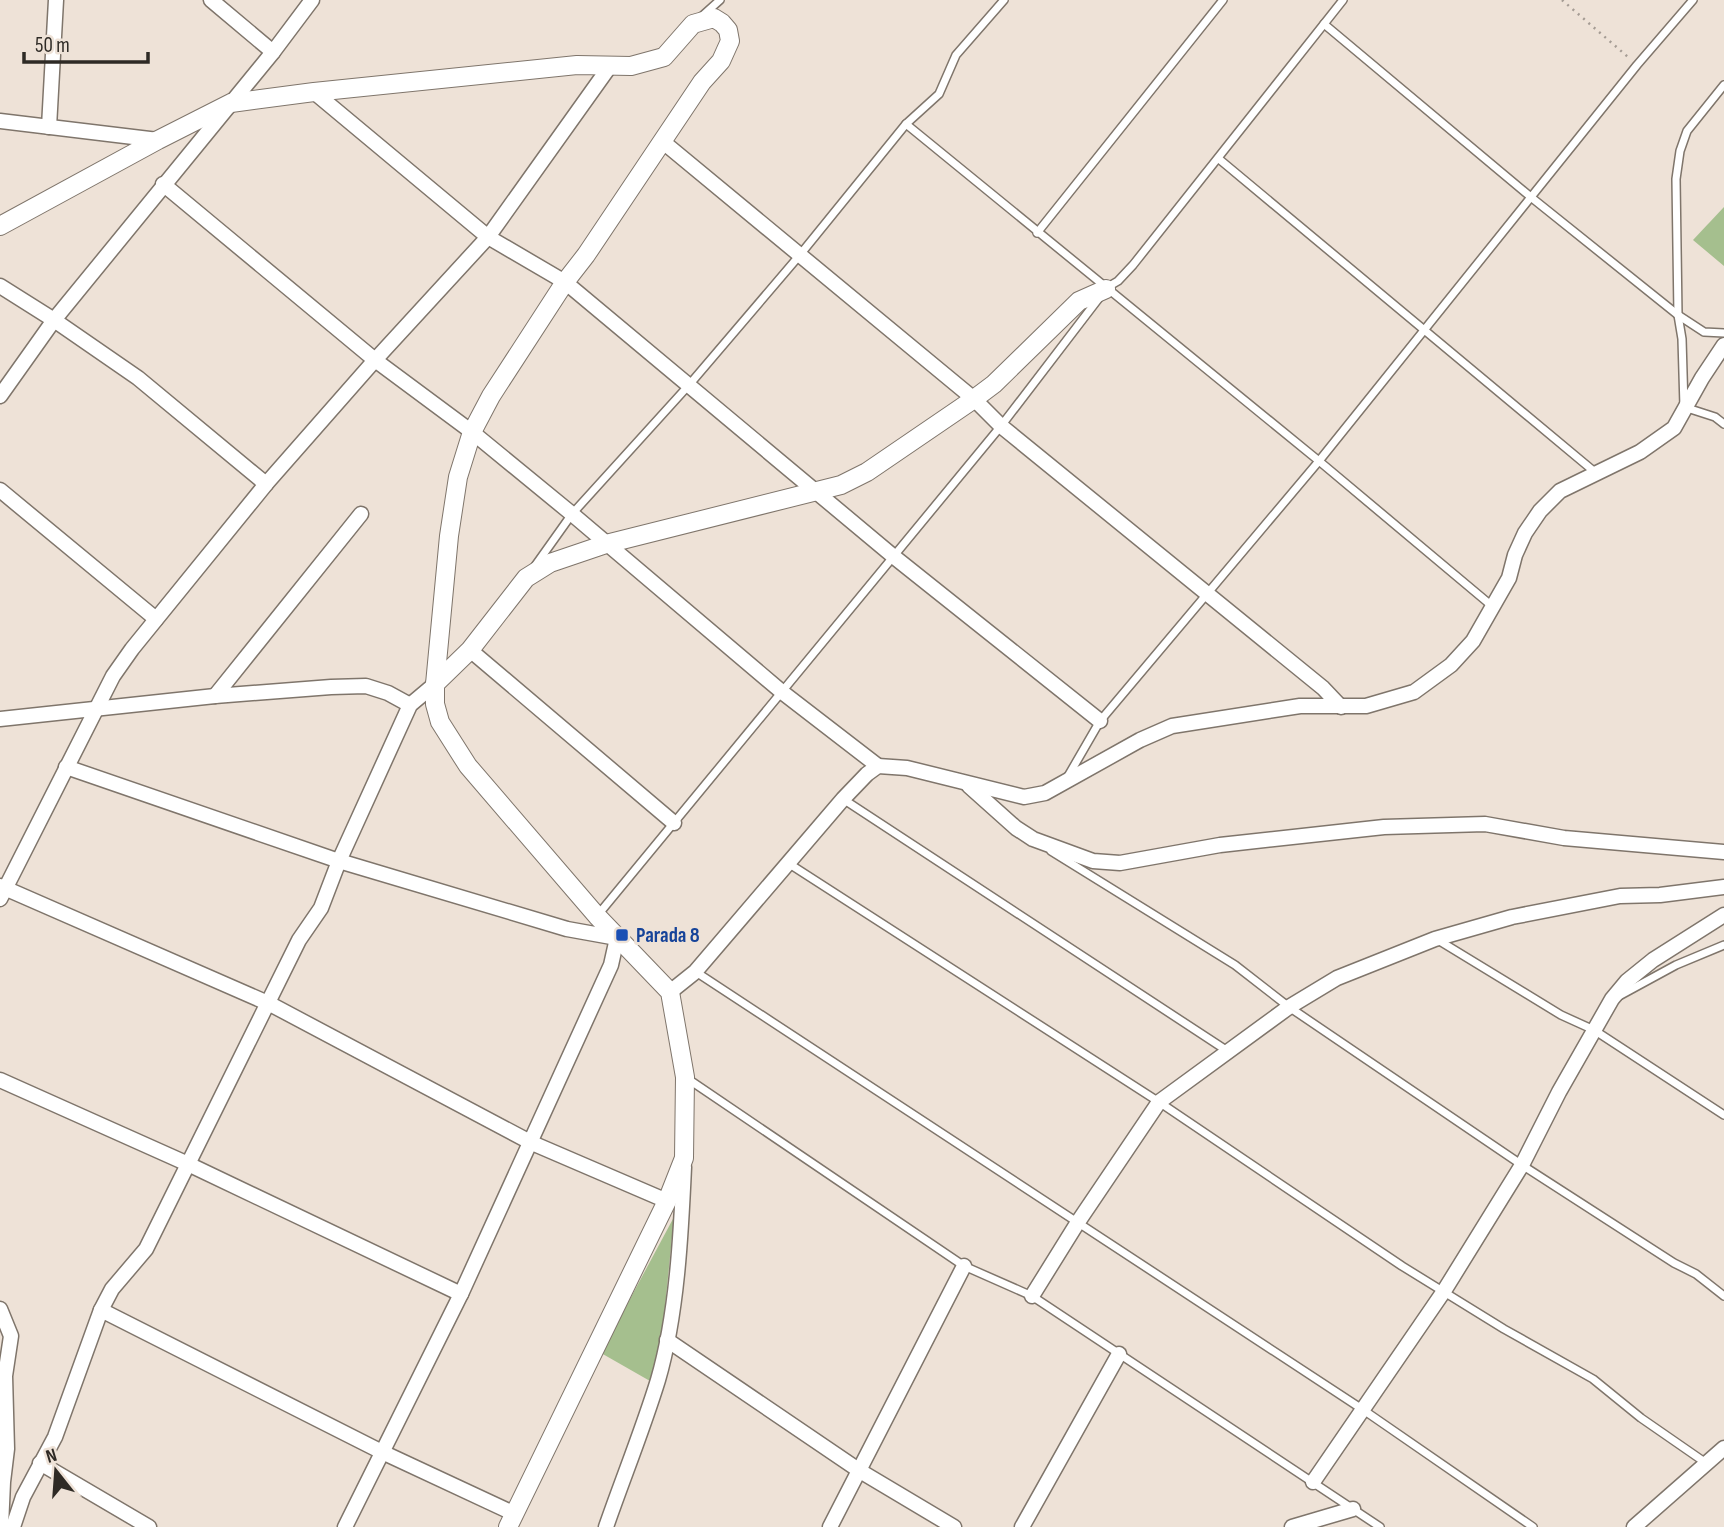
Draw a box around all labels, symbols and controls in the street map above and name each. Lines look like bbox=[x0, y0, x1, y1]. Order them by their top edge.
scale bar bbox=[24, 21, 149, 65]
text: 50 m bbox=[35, 33, 70, 58]
place label: Parada 8 bbox=[636, 923, 700, 948]
marker: Parada 8 bbox=[614, 927, 630, 943]
north arrow bbox=[21, 1436, 91, 1506]
text: N bbox=[43, 1444, 60, 1469]

